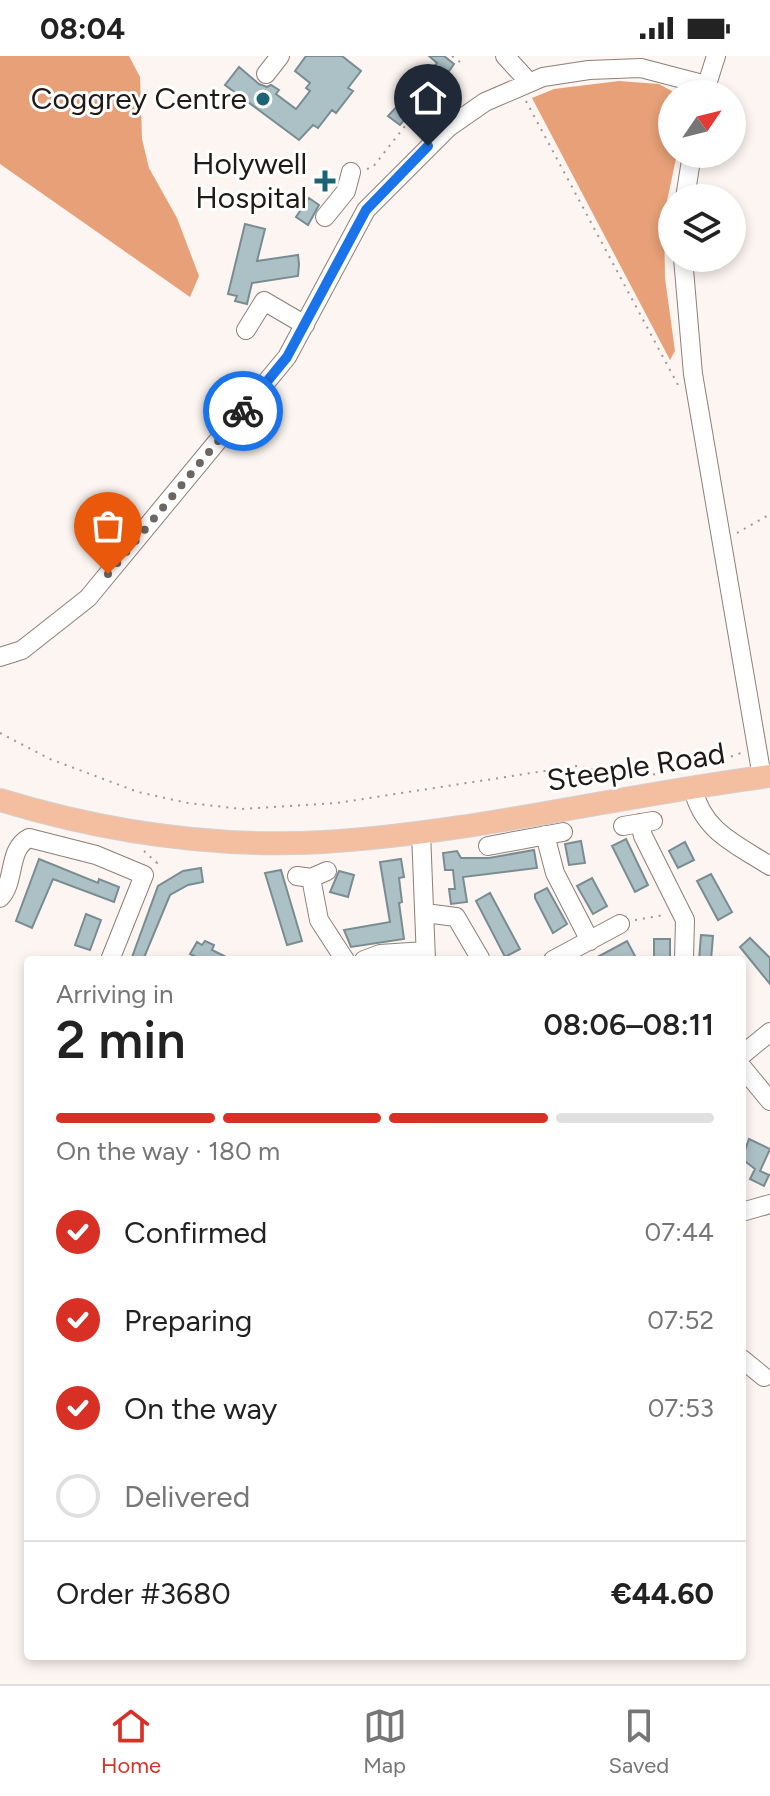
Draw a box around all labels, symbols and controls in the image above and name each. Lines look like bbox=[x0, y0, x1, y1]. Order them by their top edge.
text: 08:04 bbox=[40, 10, 125, 47]
pin bbox=[394, 64, 462, 146]
icon: home bbox=[406, 76, 450, 120]
place label: Coggrey Centre bbox=[31, 80, 247, 117]
north arrow bbox=[658, 80, 746, 168]
map controls bbox=[658, 80, 746, 272]
marker: Coggrey Centre bbox=[254, 90, 272, 108]
place label: Holywell Hospital bbox=[192, 145, 307, 216]
marker: Holywell Hospital bbox=[314, 170, 336, 192]
button: layers bbox=[658, 184, 746, 272]
courier bbox=[203, 371, 283, 451]
icon: bike bbox=[221, 389, 265, 433]
pin bbox=[74, 492, 142, 574]
icon: bag bbox=[86, 504, 130, 548]
street label: Steeple Road bbox=[544, 734, 728, 799]
text: Arriving in bbox=[56, 978, 174, 1010]
text: 08:06–08:11 bbox=[543, 1006, 714, 1043]
text: 2 min bbox=[56, 1009, 185, 1071]
text: On the way · 180 m bbox=[56, 1135, 280, 1167]
icon: check bbox=[56, 1210, 100, 1254]
text: Confirmed bbox=[124, 1214, 267, 1251]
text: 07:44 bbox=[645, 1216, 714, 1248]
icon: check bbox=[56, 1298, 100, 1342]
text: Preparing bbox=[124, 1302, 252, 1339]
text: 07:52 bbox=[647, 1304, 714, 1336]
icon: check bbox=[56, 1386, 100, 1430]
text: On the way bbox=[124, 1390, 277, 1427]
text: 07:53 bbox=[648, 1392, 714, 1424]
text: Delivered bbox=[124, 1478, 250, 1515]
text: Order #3680 bbox=[56, 1575, 231, 1612]
text: €44.60 bbox=[611, 1575, 714, 1612]
tab: Home bbox=[101, 1704, 161, 1779]
tab: Map bbox=[363, 1704, 407, 1779]
tab: Saved bbox=[608, 1704, 669, 1779]

